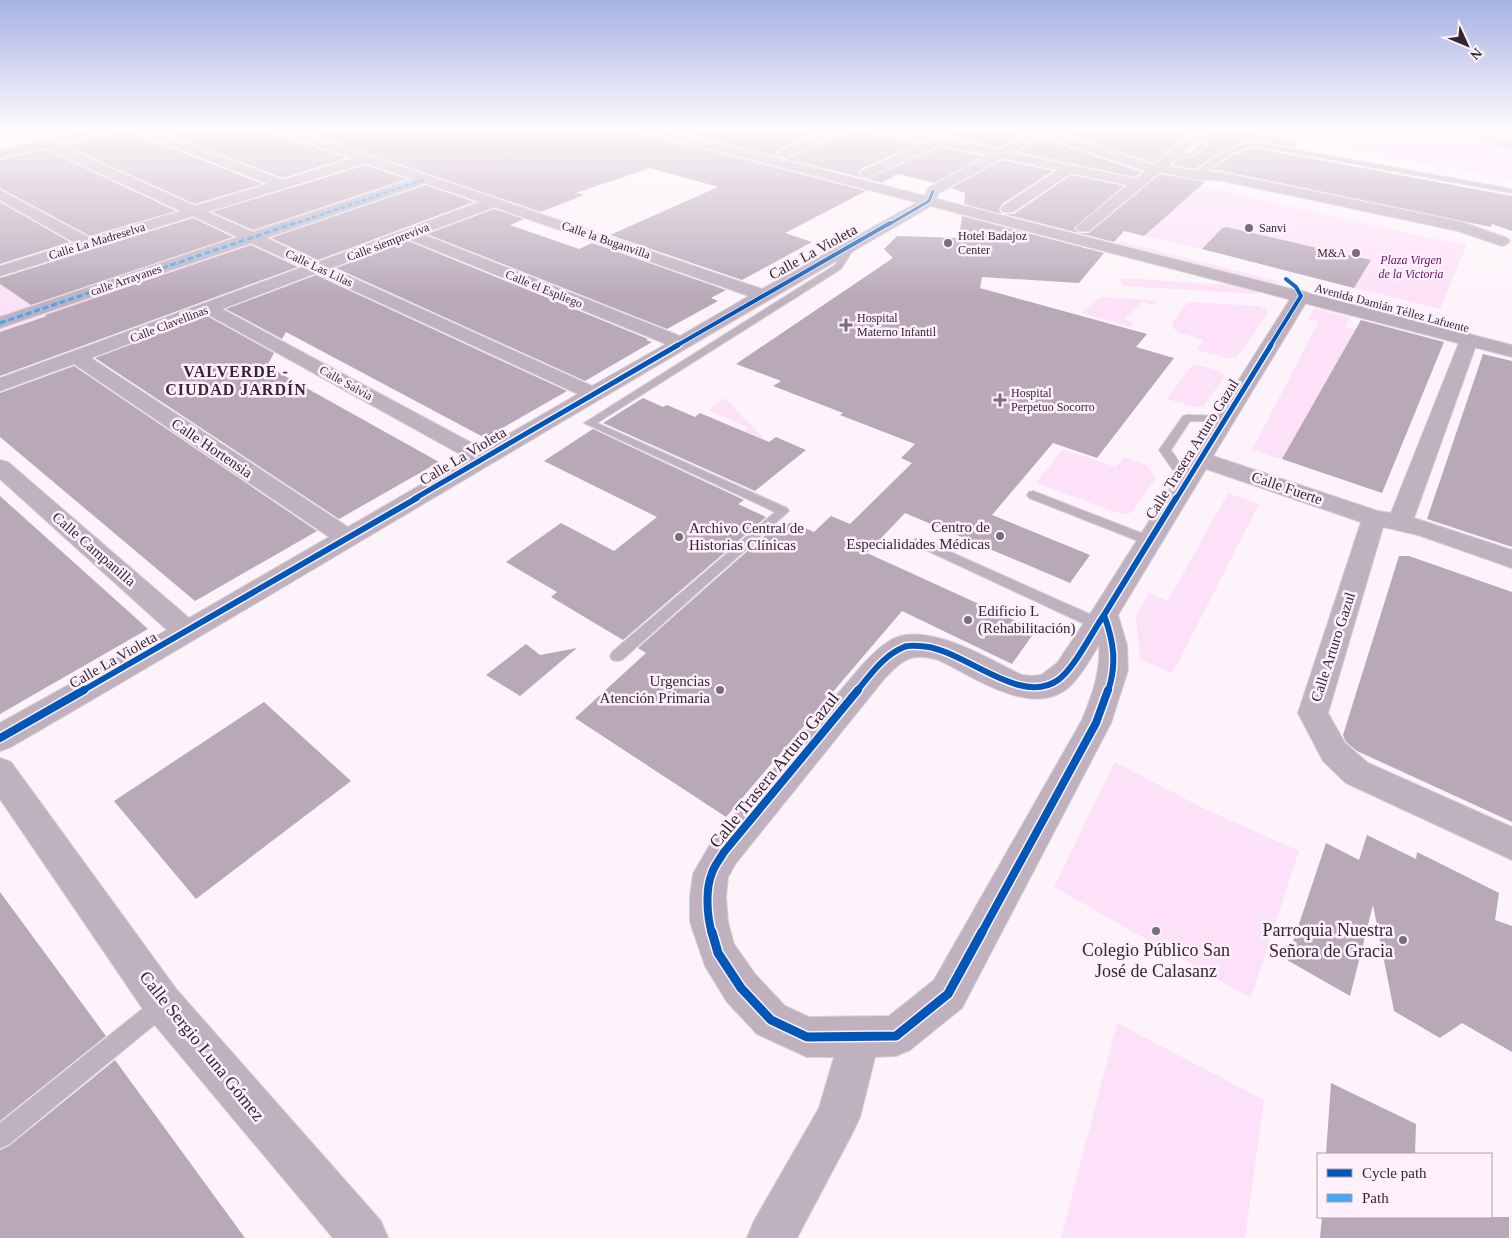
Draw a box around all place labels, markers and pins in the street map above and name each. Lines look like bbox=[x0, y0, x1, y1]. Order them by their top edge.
place label: Sanvi bbox=[1259, 221, 1287, 235]
marker: Sanvi bbox=[1243, 222, 1255, 234]
place label: Hotel Badajoz Center bbox=[958, 229, 1027, 257]
marker: Hotel Badajoz Center bbox=[942, 237, 954, 249]
place label: M&A bbox=[1317, 246, 1346, 260]
marker: M&A bbox=[1350, 247, 1362, 259]
place label: Hospital Materno Infantil bbox=[857, 311, 937, 339]
marker: Hospital Materno Infantil bbox=[839, 318, 853, 332]
place label: Hospital Perpetuo Socorro bbox=[1011, 386, 1095, 414]
marker: Hospital Perpetuo Socorro bbox=[993, 393, 1007, 407]
place label: Centro de Especialidades Médicas bbox=[846, 519, 990, 552]
place label: Archivo Central de Historias Clínicas bbox=[689, 520, 804, 553]
marker: Centro de Especialidades Médicas bbox=[994, 530, 1006, 542]
marker: Archivo Central de Historias Clínicas bbox=[673, 531, 685, 543]
place label: Edificio L (Rehabilitación) bbox=[978, 603, 1075, 637]
marker: Edificio L (Rehabilitación) bbox=[962, 614, 974, 626]
place label: Urgencias Atención Primaria bbox=[600, 673, 710, 706]
marker: Urgencias Atención Primaria bbox=[714, 684, 726, 696]
place label: Parroquia Nuestra Señora de Gracia bbox=[1263, 920, 1393, 961]
marker: Colegio Público San José de Calasanz bbox=[1150, 925, 1162, 937]
marker: Parroquia Nuestra Señora de Gracia bbox=[1397, 934, 1409, 946]
place label: Colegio Público San José de Calasanz bbox=[1082, 940, 1230, 981]

